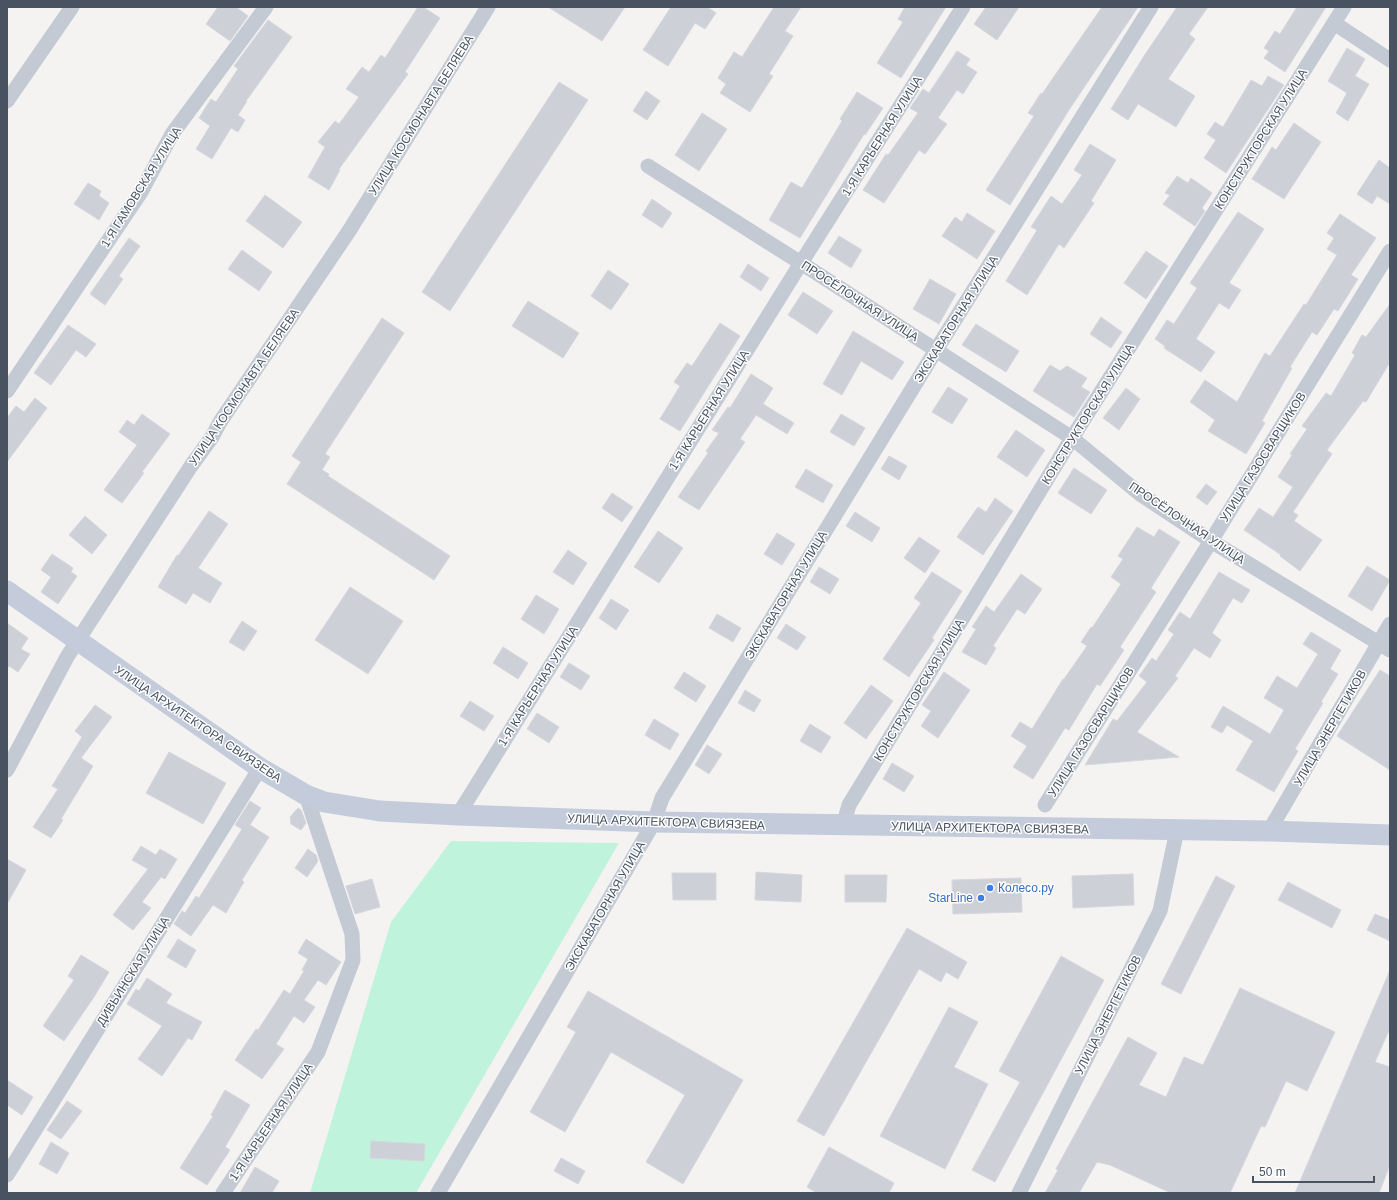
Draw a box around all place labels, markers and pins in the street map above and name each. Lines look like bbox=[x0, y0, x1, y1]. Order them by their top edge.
place label: Колесо.ру bbox=[998, 881, 1054, 895]
marker: Колесо.ру bbox=[985, 883, 995, 893]
place label: StarLine bbox=[928, 891, 973, 905]
marker: StarLine bbox=[976, 893, 986, 903]

